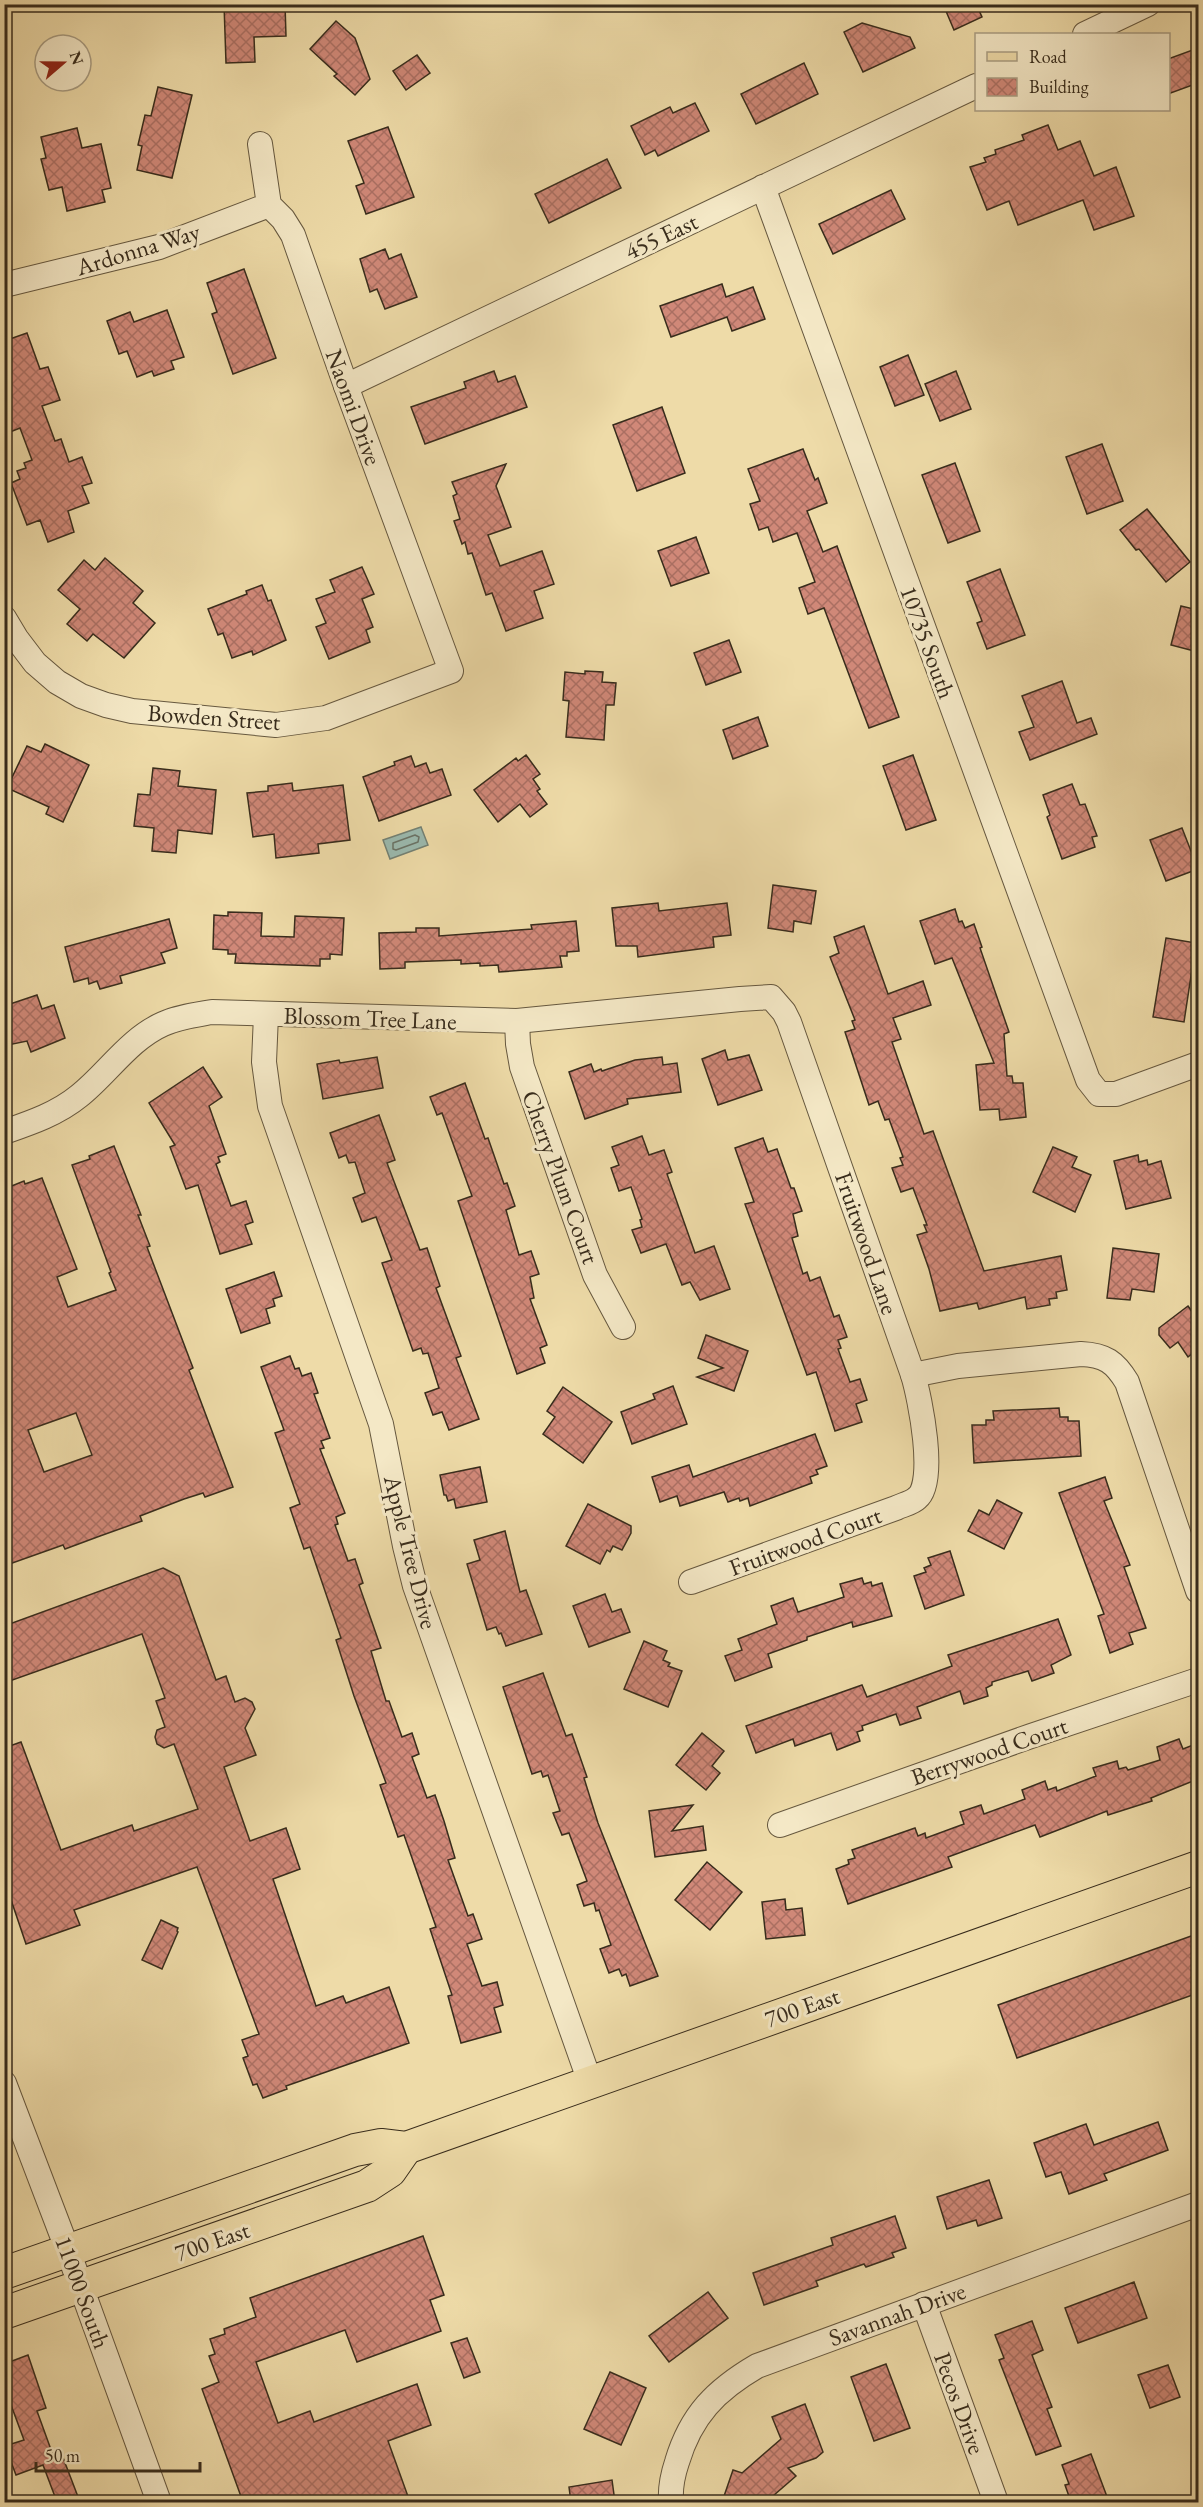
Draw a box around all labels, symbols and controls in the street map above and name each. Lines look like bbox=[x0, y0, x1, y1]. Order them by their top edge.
north arrow bbox=[33, 33, 93, 93]
legend bbox=[975, 33, 1170, 111]
text: Road bbox=[1029, 45, 1068, 68]
text: N bbox=[65, 48, 89, 68]
text: Building bbox=[1029, 75, 1089, 98]
street label: 455 East bbox=[619, 205, 703, 266]
street label: Ardonna Way bbox=[71, 215, 204, 283]
street label: Naomi Drive bbox=[319, 345, 389, 469]
street label: 10735 South bbox=[893, 581, 963, 703]
street label: Bowden Street bbox=[147, 697, 282, 737]
street label: Blossom Tree Lane bbox=[283, 999, 457, 1037]
street label: Cherry Plum Court bbox=[515, 1086, 607, 1268]
street label: Fruitwood Lane bbox=[828, 1168, 906, 1318]
street label: Apple Tree Drive bbox=[377, 1471, 445, 1632]
street label: Fruitwood Court bbox=[725, 1499, 886, 1583]
street label: Berrywood Court bbox=[907, 1710, 1072, 1792]
street label: 700 East bbox=[760, 1980, 844, 2034]
street label: 700 East bbox=[170, 2214, 254, 2268]
street label: 11000 South bbox=[48, 2231, 118, 2353]
street label: Savannah Drive bbox=[824, 2275, 970, 2353]
street label: Pecos Drive bbox=[927, 2348, 993, 2458]
scale bar bbox=[36, 2435, 200, 2473]
text: 50 m bbox=[45, 2444, 80, 2467]

